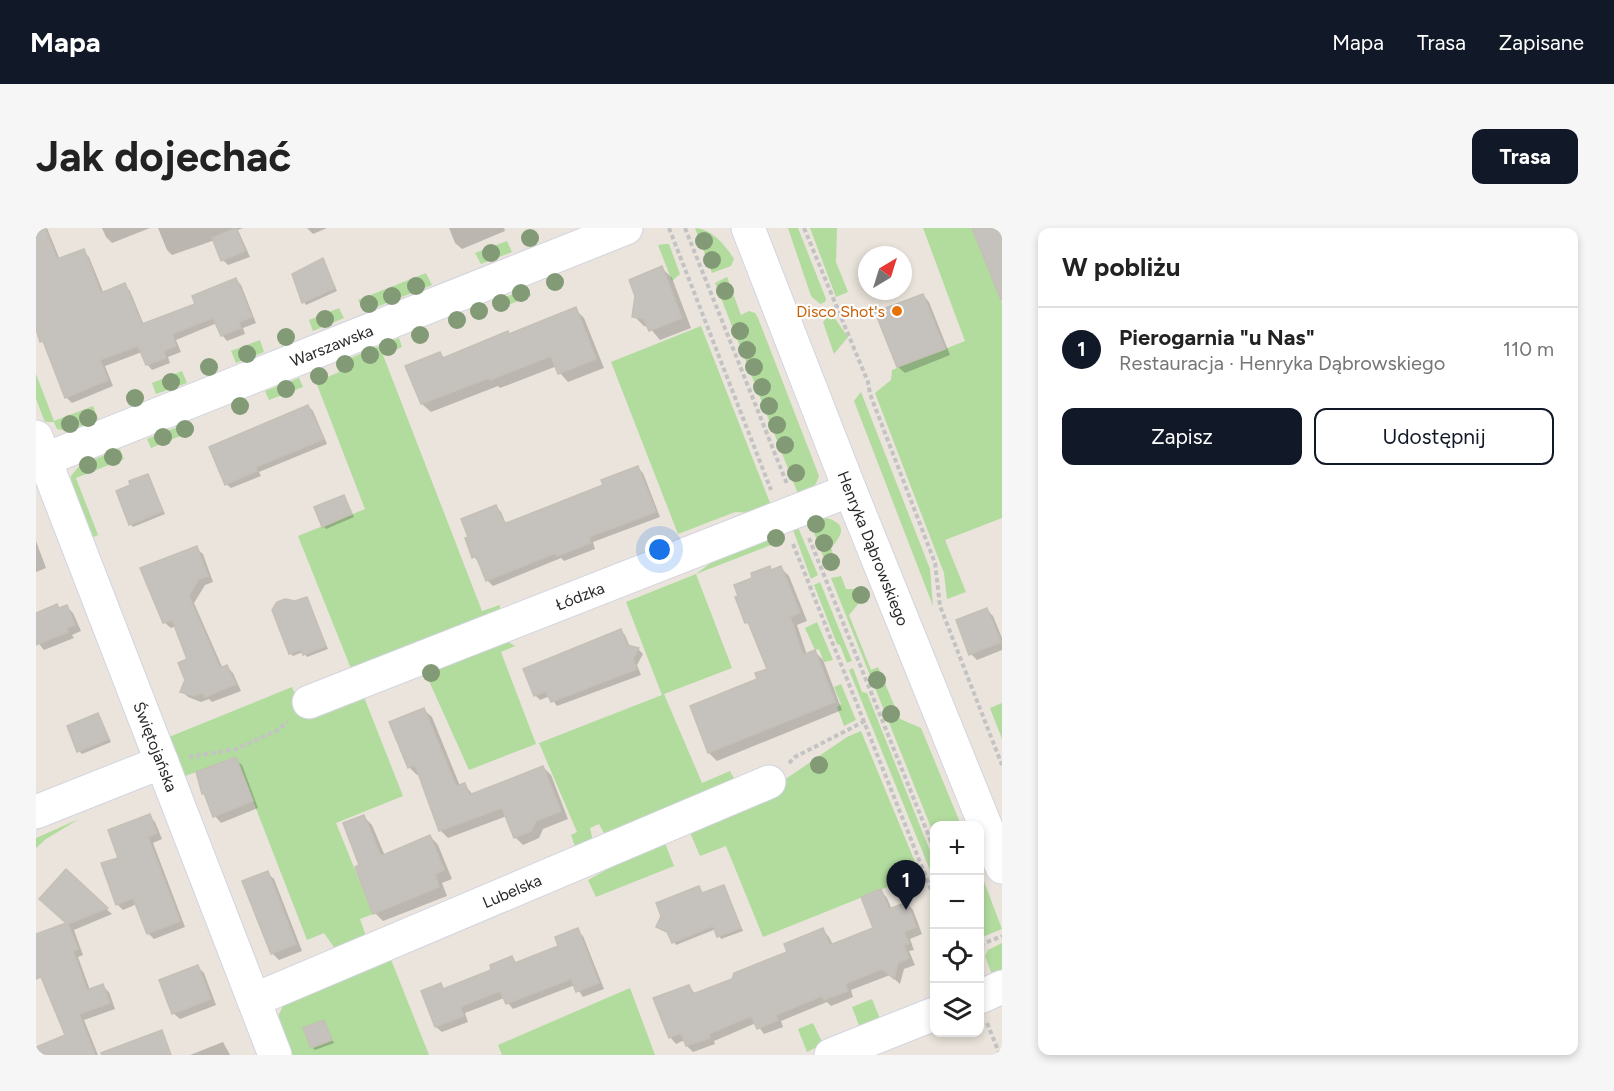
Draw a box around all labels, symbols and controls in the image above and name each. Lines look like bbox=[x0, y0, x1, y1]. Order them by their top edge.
text: Mapa bbox=[30, 25, 101, 59]
text: Mapa bbox=[1332, 30, 1384, 55]
text: Trasa bbox=[1417, 30, 1466, 55]
text: Zapisane bbox=[1499, 30, 1584, 55]
button: Trasa bbox=[1472, 129, 1578, 184]
text: Jak dojechać bbox=[36, 131, 291, 182]
north arrow bbox=[858, 246, 912, 300]
text: W pobliżu bbox=[1062, 251, 1180, 283]
place label: Disco Shot's bbox=[796, 302, 885, 321]
marker: Disco Shot's bbox=[890, 304, 904, 318]
street label: Warszawska bbox=[287, 321, 376, 371]
text: Pierogarnia "u Nas" bbox=[1119, 324, 1315, 351]
text: 1 bbox=[1077, 337, 1086, 361]
text: 110 m bbox=[1503, 337, 1554, 361]
text: Restauracja · Henryka Dąbrowskiego bbox=[1119, 351, 1445, 375]
button: Zapisz bbox=[1062, 408, 1302, 465]
button: Udostępnij bbox=[1314, 408, 1554, 465]
street label: Henryka Dąbrowskiego bbox=[833, 468, 913, 629]
your location bbox=[645, 535, 674, 564]
street label: Łódzka bbox=[553, 578, 607, 614]
street label: Świętojańska bbox=[129, 699, 181, 794]
map controls bbox=[930, 821, 984, 1037]
button: + bbox=[930, 821, 984, 875]
pin: 1 bbox=[886, 860, 926, 910]
street label: Lubelska bbox=[480, 870, 544, 912]
button: − bbox=[930, 875, 984, 929]
button: locate bbox=[930, 929, 984, 983]
button: layers bbox=[930, 983, 984, 1037]

